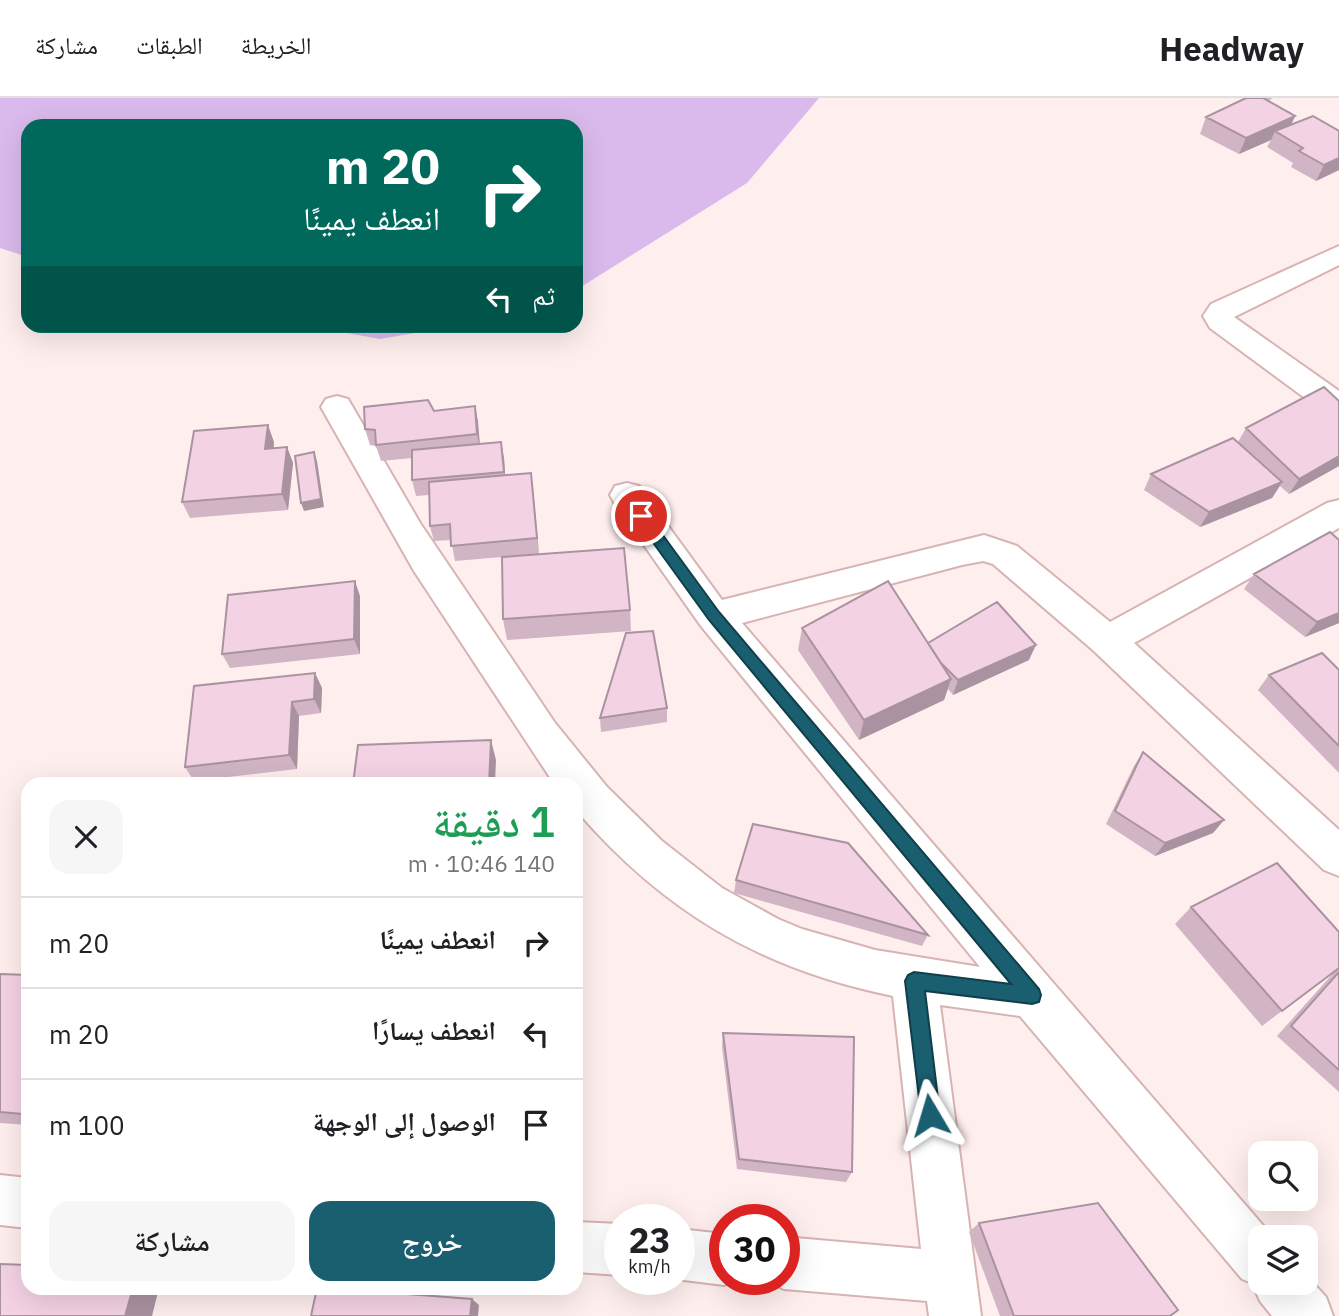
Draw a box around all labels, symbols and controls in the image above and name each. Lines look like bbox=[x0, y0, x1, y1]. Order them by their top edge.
text: Headway bbox=[1159, 27, 1304, 70]
text: مشاركة bbox=[35, 29, 98, 61]
text: الطبقات bbox=[136, 29, 203, 61]
text: الخريطة bbox=[241, 29, 311, 61]
text: 20 m bbox=[326, 134, 440, 197]
icon: right bbox=[464, 147, 555, 238]
text: انعطف يمينًا bbox=[303, 197, 440, 239]
text: ثم bbox=[532, 278, 555, 312]
icon: left bbox=[480, 280, 518, 318]
pin bbox=[611, 486, 671, 546]
icon: arrive bbox=[622, 497, 660, 535]
text: 1 دقيقة bbox=[433, 794, 555, 849]
button: close bbox=[49, 800, 123, 874]
text: 140 m · 10:46 bbox=[408, 848, 555, 878]
text: انعطف يمينًا bbox=[380, 922, 496, 956]
icon: right bbox=[517, 924, 555, 962]
text: 20 m bbox=[49, 926, 109, 960]
text: انعطف يسارًا bbox=[372, 1013, 496, 1047]
icon: left bbox=[517, 1015, 555, 1053]
text: 20 m bbox=[49, 1017, 109, 1051]
position arrow bbox=[893, 1078, 967, 1152]
text: الوصول إلى الوجهة bbox=[313, 1104, 496, 1138]
icon: arrive bbox=[517, 1106, 555, 1144]
text: 100 m bbox=[49, 1108, 125, 1142]
map controls bbox=[1248, 1141, 1318, 1295]
button: search bbox=[1248, 1141, 1318, 1211]
button: مشاركة bbox=[49, 1201, 295, 1281]
button: خروج bbox=[309, 1201, 555, 1281]
speed limit sign: 30 bbox=[709, 1204, 800, 1295]
text: 23 bbox=[628, 1217, 671, 1263]
button: layers bbox=[1248, 1225, 1318, 1295]
text: km/h bbox=[628, 1255, 671, 1278]

